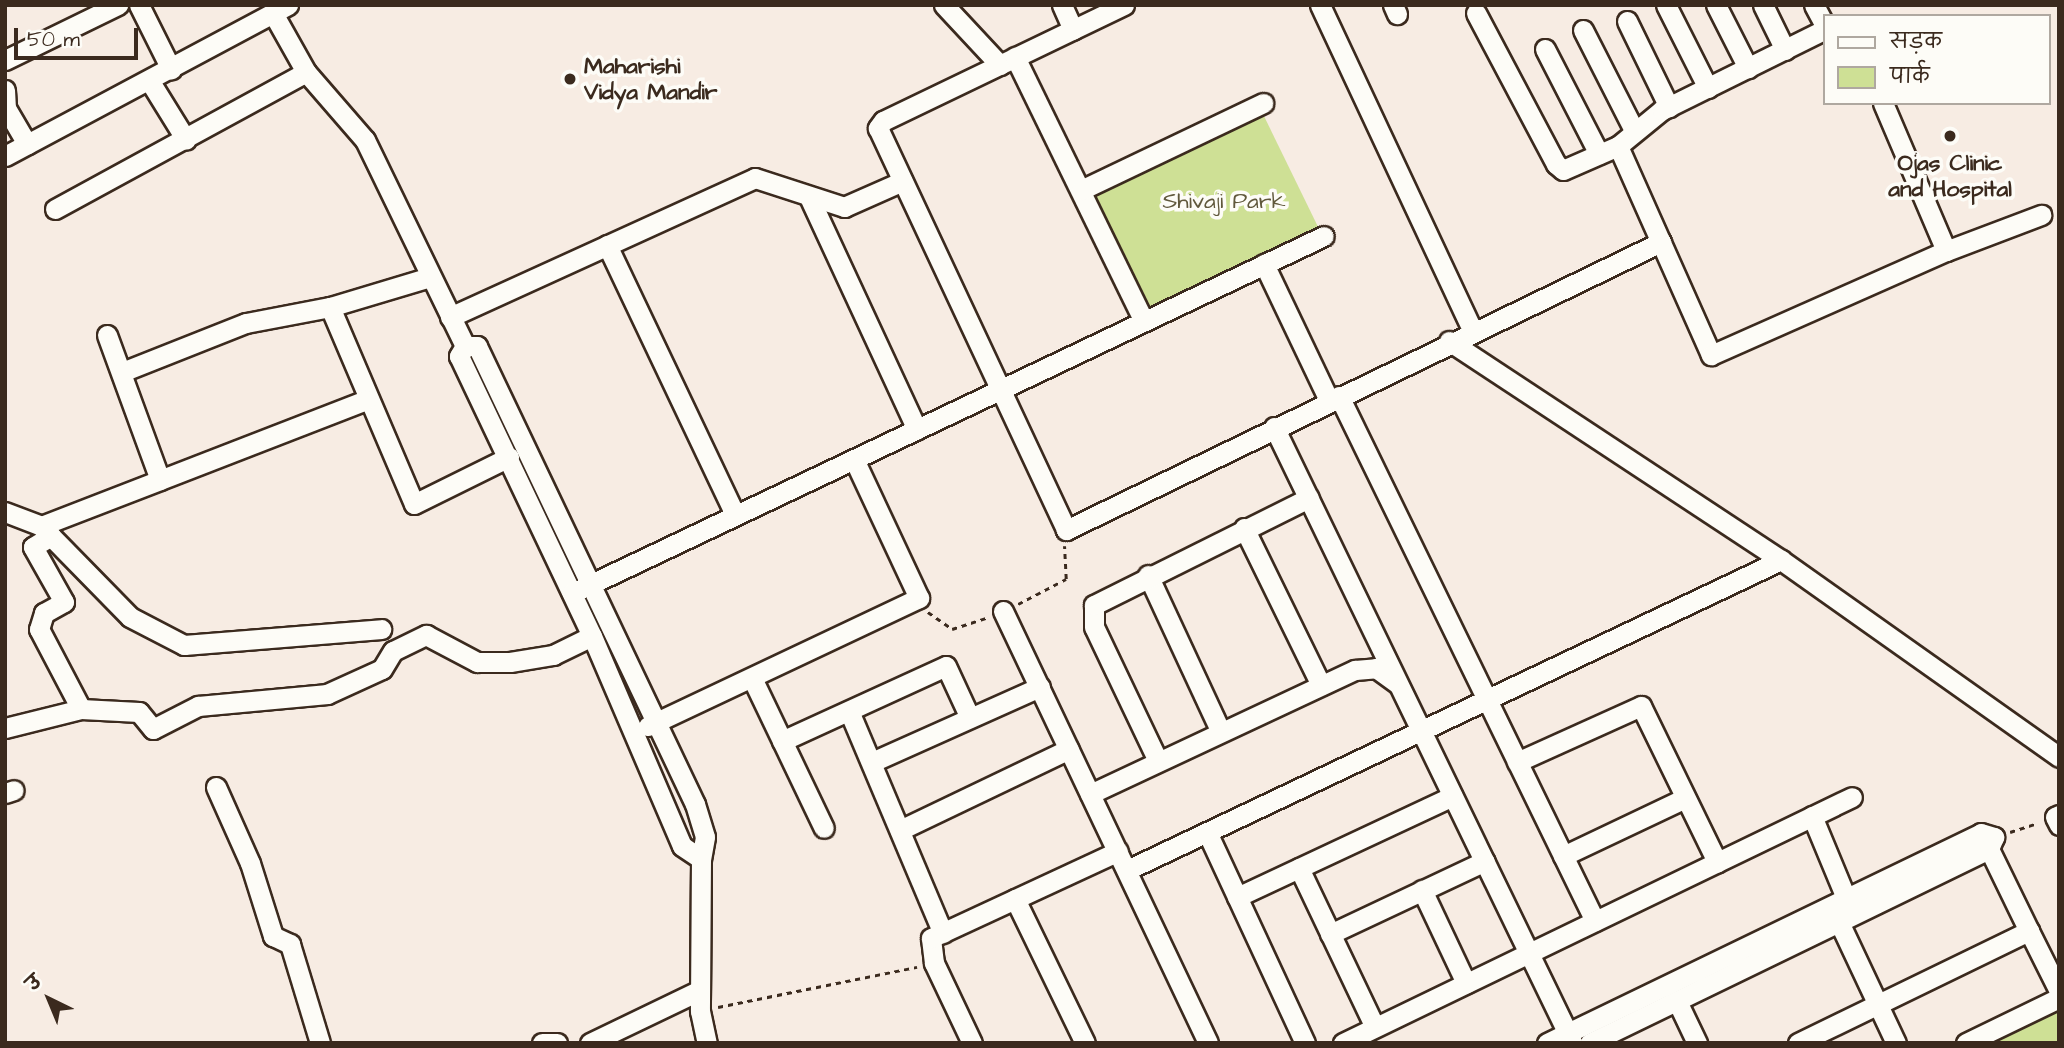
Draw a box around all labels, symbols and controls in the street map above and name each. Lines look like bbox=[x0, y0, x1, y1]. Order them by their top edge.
scale bar bbox=[18, 14, 142, 58]
legend bbox=[1822, 14, 2050, 105]
text: 50 m bbox=[27, 25, 80, 54]
text: सड़क bbox=[1890, 27, 1942, 56]
place label: Maharishi Vidya Mandir bbox=[584, 52, 717, 106]
text: पार्क bbox=[1890, 62, 1930, 91]
marker: Maharishi Vidya Mandir bbox=[562, 71, 578, 87]
marker: Ojas Clinic and Hospital bbox=[1940, 126, 1960, 146]
place label: Ojas Clinic and Hospital bbox=[1888, 149, 2012, 203]
park label: Shivaji Park bbox=[1162, 187, 1286, 215]
north arrow bbox=[14, 964, 84, 1034]
text: उ bbox=[21, 969, 48, 997]

